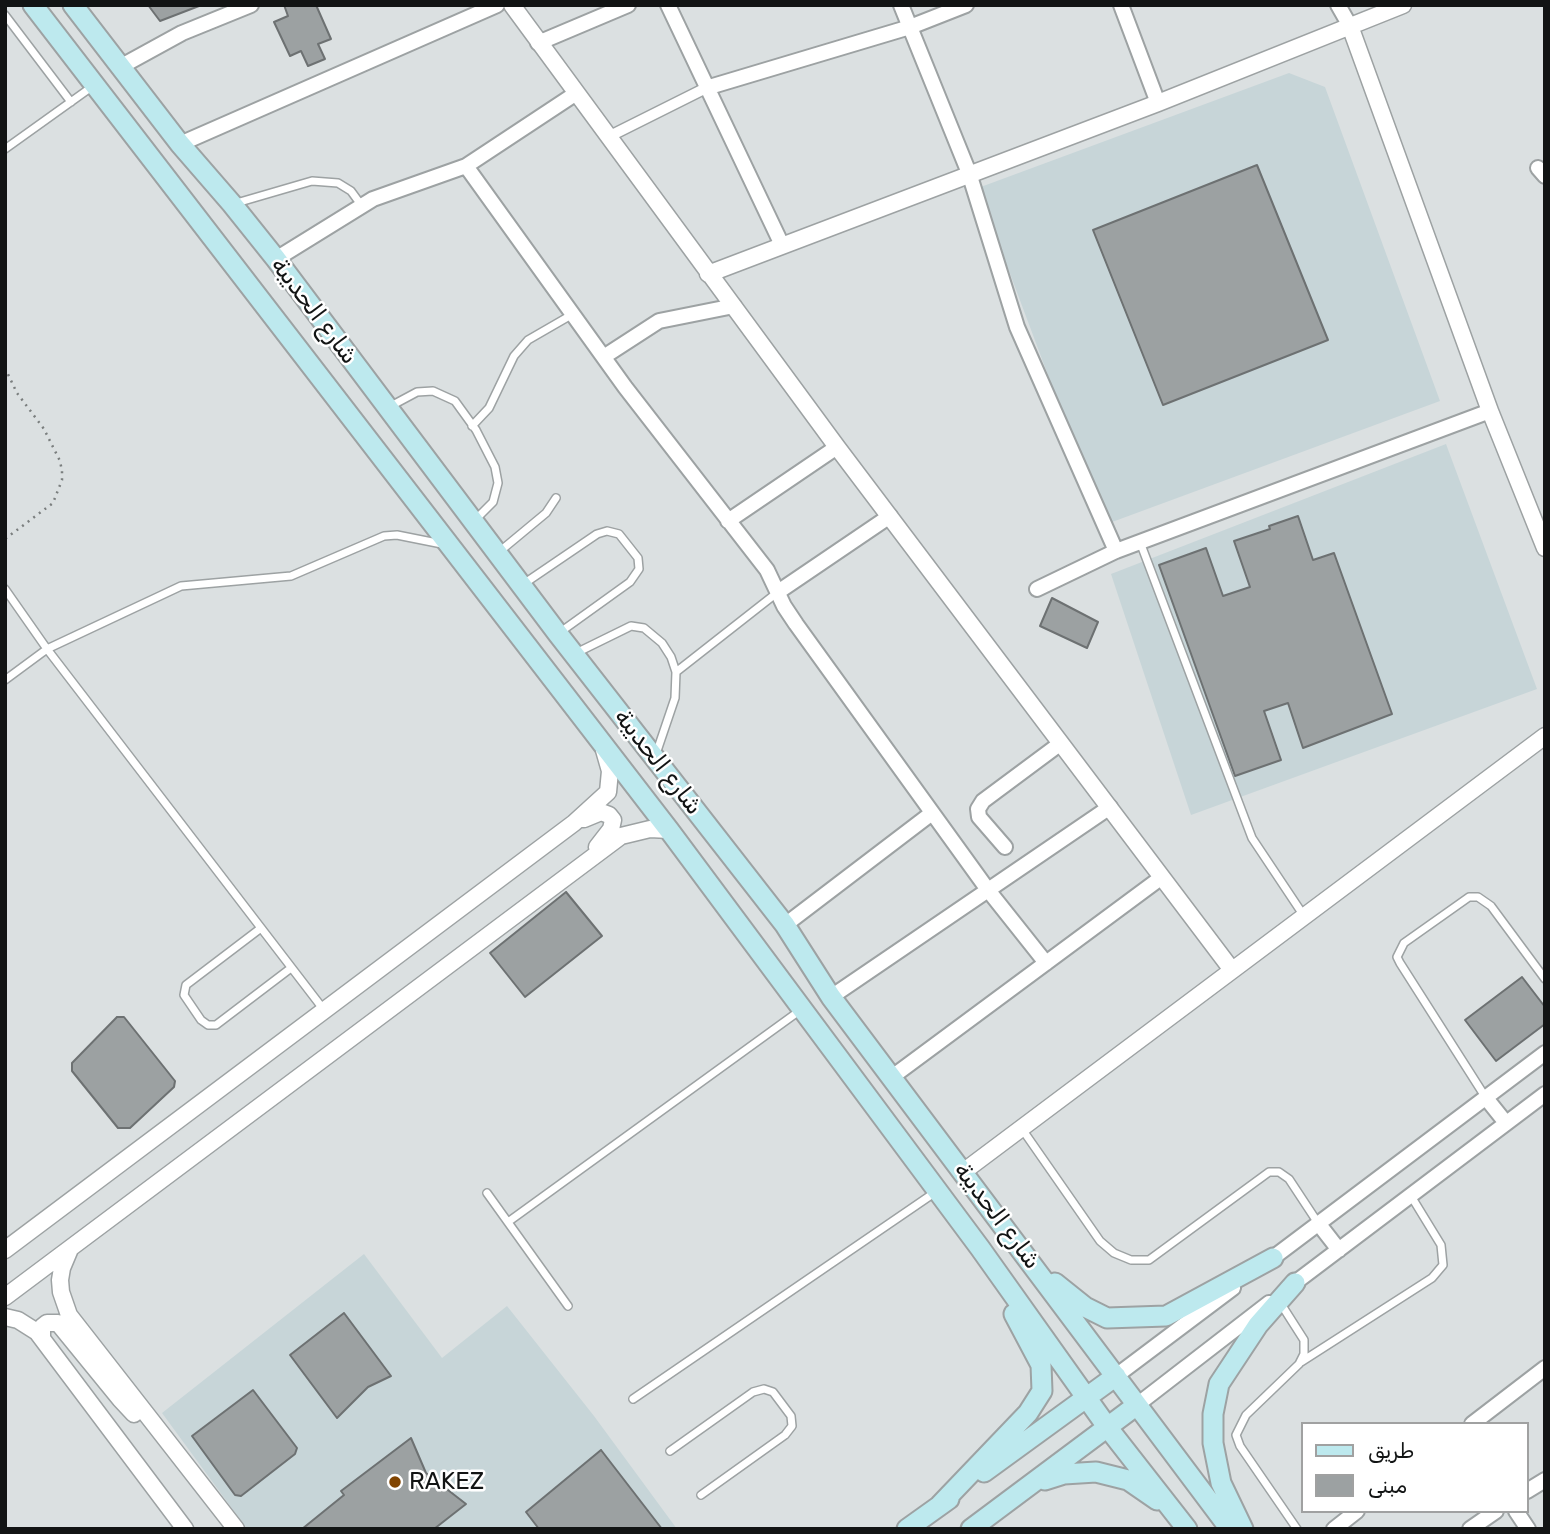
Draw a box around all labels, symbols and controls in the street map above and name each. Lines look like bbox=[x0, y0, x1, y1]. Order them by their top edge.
street label: شارع الحديبة bbox=[264, 252, 364, 370]
street label: شارع الحديبة bbox=[608, 703, 708, 821]
street label: شارع الحديبة bbox=[947, 1157, 1047, 1275]
legend bbox=[1302, 1422, 1529, 1513]
text: طريق bbox=[1368, 1438, 1414, 1463]
place label: RAKEZ bbox=[409, 1468, 484, 1496]
text: مبنى bbox=[1368, 1473, 1407, 1498]
marker: RAKEZ bbox=[387, 1474, 403, 1490]

